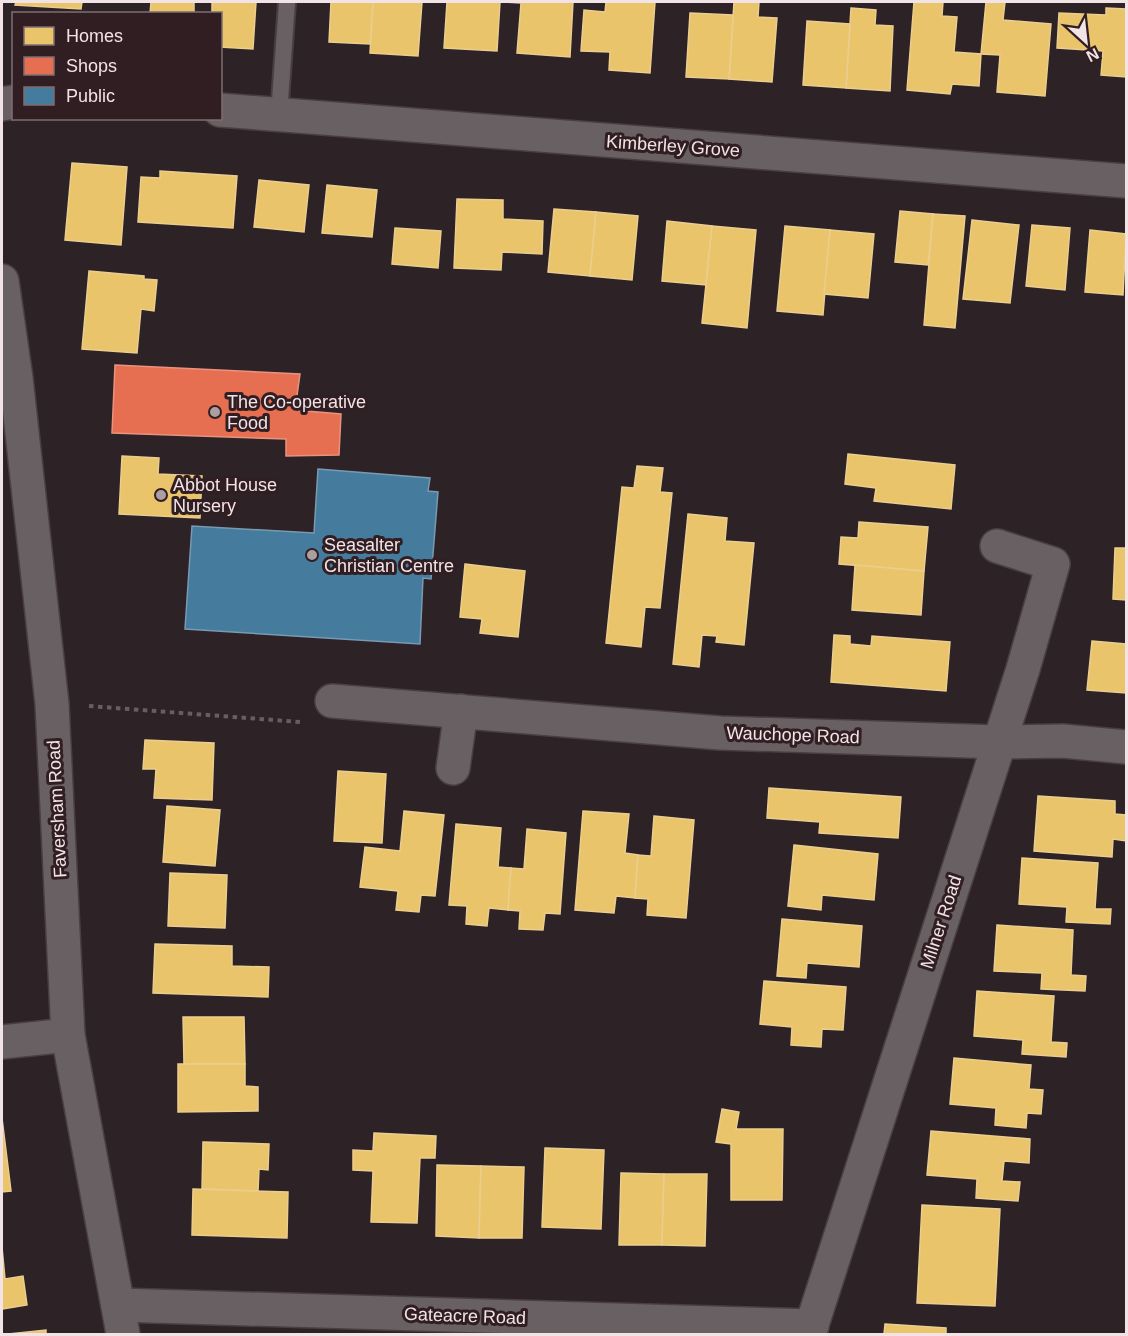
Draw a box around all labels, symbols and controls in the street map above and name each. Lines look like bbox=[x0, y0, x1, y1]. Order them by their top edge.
legend bbox=[12, 12, 222, 120]
north arrow bbox=[1056, 12, 1116, 72]
text: Homes bbox=[66, 26, 123, 46]
text: N bbox=[1084, 45, 1102, 65]
text: Shops bbox=[66, 56, 117, 76]
text: Public bbox=[66, 86, 115, 106]
street label: Kimberley Grove bbox=[605, 131, 741, 161]
place label: The Co-operative Food bbox=[227, 392, 366, 433]
marker: The Co-operative Food bbox=[208, 405, 222, 419]
place label: Abbot House Nursery bbox=[173, 475, 277, 516]
marker: Abbot House Nursery bbox=[154, 488, 168, 502]
place label: Seasalter Christian Centre bbox=[324, 535, 454, 576]
marker: Seasalter Christian Centre bbox=[305, 548, 319, 562]
street label: Wauchope Road bbox=[726, 723, 860, 747]
street label: Faversham Road bbox=[43, 740, 71, 878]
street label: Milner Road bbox=[916, 873, 966, 971]
street label: Gateacre Road bbox=[404, 1304, 526, 1328]

